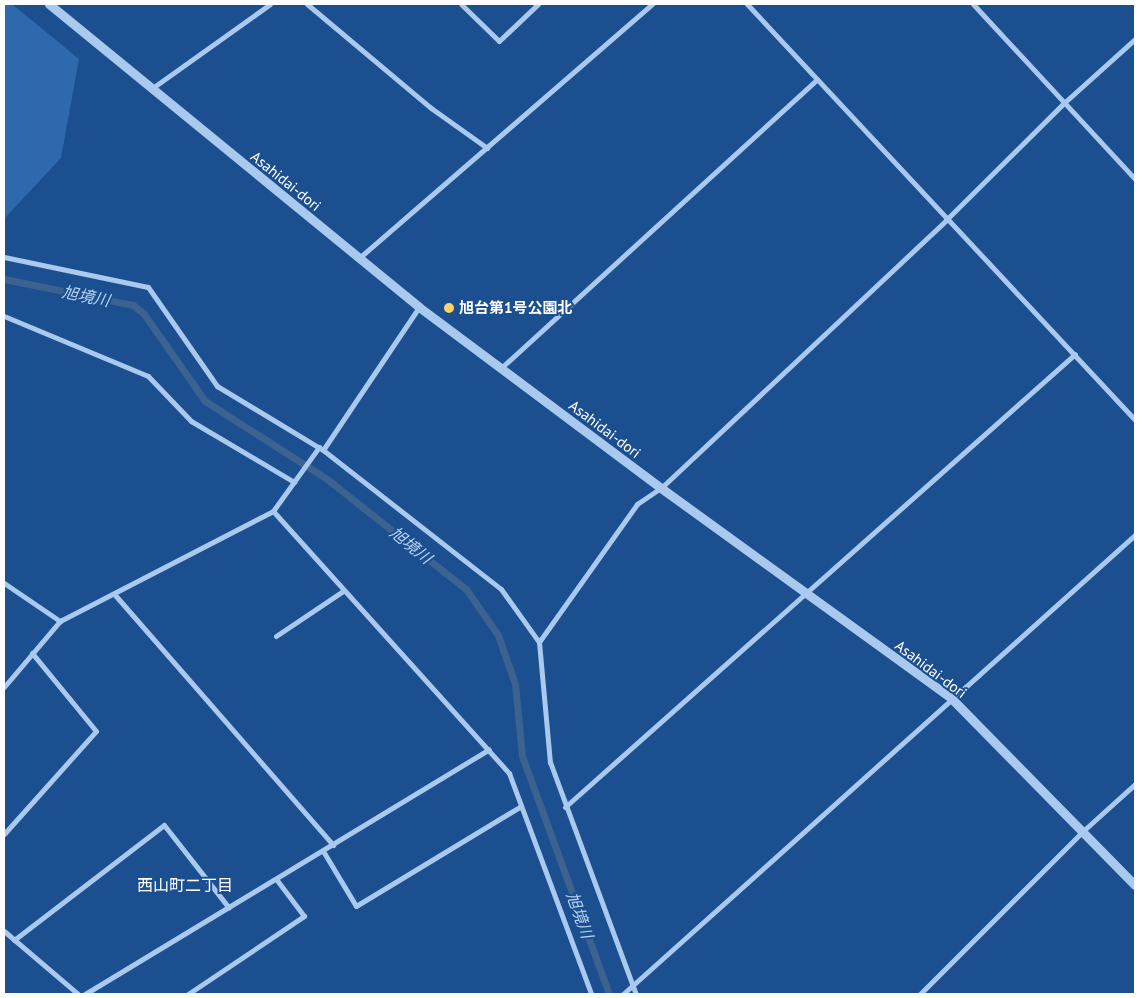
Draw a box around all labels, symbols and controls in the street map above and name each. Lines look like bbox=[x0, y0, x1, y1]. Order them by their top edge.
street label: Asahidai-dori bbox=[247, 147, 325, 215]
water label: 旭境川 bbox=[61, 282, 111, 310]
place label: 旭台第1号公園北 bbox=[459, 299, 573, 317]
marker: 旭台第1号公園北 bbox=[443, 302, 455, 314]
street label: Asahidai-dori bbox=[566, 396, 644, 462]
water label: 旭境川 bbox=[386, 522, 436, 568]
street label: Asahidai-dori bbox=[892, 636, 970, 702]
district label: 西山町二丁目 bbox=[137, 875, 233, 895]
water label: 旭境川 bbox=[563, 889, 597, 941]

